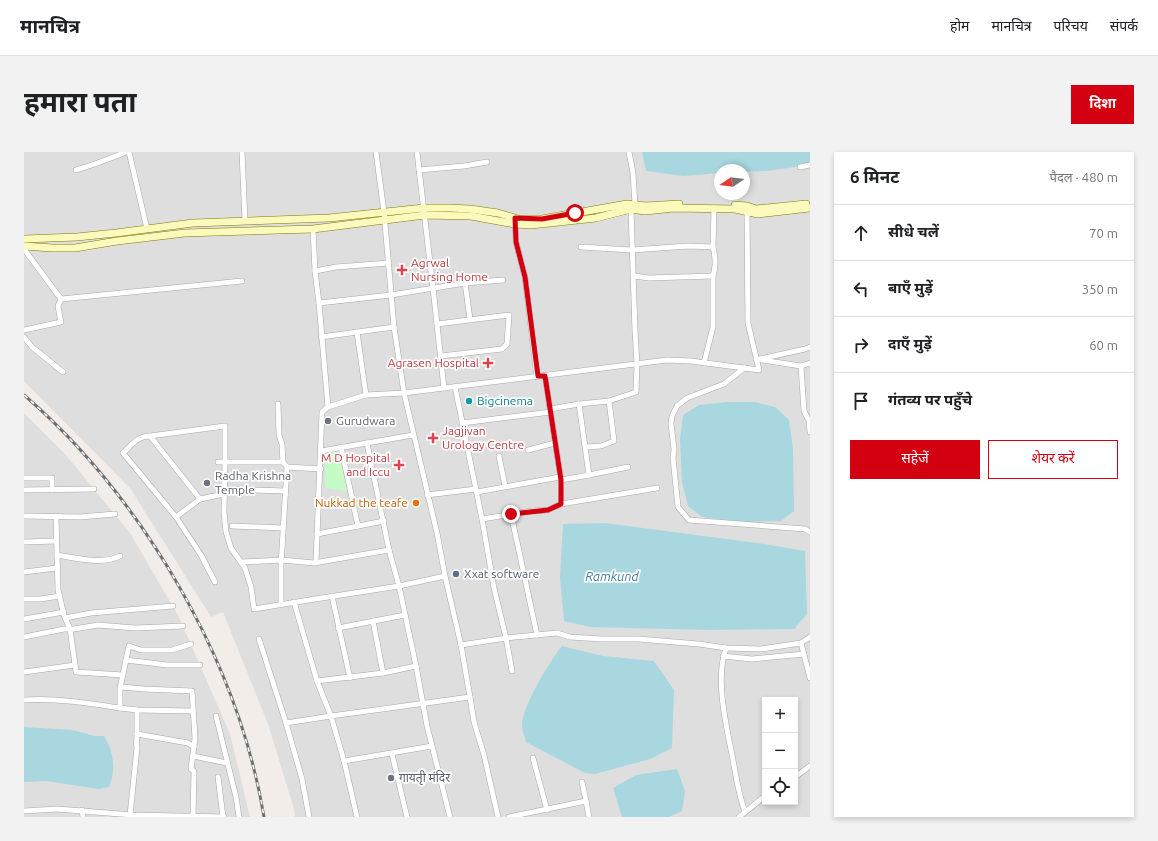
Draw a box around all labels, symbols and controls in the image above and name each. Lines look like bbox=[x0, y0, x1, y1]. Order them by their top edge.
text: मानचित्र bbox=[20, 15, 80, 37]
text: होम bbox=[950, 18, 969, 34]
text: मानचित्र bbox=[991, 18, 1032, 34]
text: परिचय bbox=[1054, 18, 1088, 34]
text: संपर्क bbox=[1110, 18, 1138, 34]
button: दिशा bbox=[1071, 85, 1134, 124]
text: हमारा पता bbox=[24, 86, 136, 117]
north arrow bbox=[714, 164, 750, 200]
text: 6 मिनट bbox=[850, 167, 899, 186]
text: पैदल · 480 m bbox=[1050, 170, 1118, 184]
route start bbox=[566, 204, 584, 222]
icon: ahead bbox=[850, 222, 872, 244]
text: सीधे चलें bbox=[888, 223, 939, 240]
text: 70 m bbox=[1089, 226, 1118, 240]
place label: Agrwal Nursing Home bbox=[411, 256, 488, 283]
marker: Agrwal Nursing Home bbox=[396, 264, 408, 276]
icon: left bbox=[850, 278, 872, 300]
text: बाएँ मुड़ें bbox=[888, 279, 933, 296]
text: 350 m bbox=[1082, 282, 1118, 296]
icon: right bbox=[850, 334, 872, 356]
text: दाएँ मुड़ें bbox=[888, 335, 932, 352]
text: 60 m bbox=[1089, 338, 1118, 352]
place label: Agrasen Hospital bbox=[388, 356, 479, 369]
marker: Agrasen Hospital bbox=[482, 357, 494, 369]
icon: arrive bbox=[850, 390, 872, 412]
text: गंतव्य पर पहुँचे bbox=[888, 391, 972, 408]
place label: Bigcinema bbox=[477, 394, 533, 407]
marker: Bigcinema bbox=[464, 396, 474, 406]
place label: Gurudwara bbox=[336, 414, 395, 427]
marker: Gurudwara bbox=[323, 416, 333, 426]
place label: Jagjivan Urology Centre bbox=[442, 424, 524, 451]
marker: Jagjivan Urology Centre bbox=[427, 432, 439, 444]
button: सहेजें bbox=[850, 440, 980, 479]
button: शेयर करें bbox=[988, 440, 1118, 479]
place label: M D Hospital and Iccu bbox=[321, 451, 390, 478]
marker: M D Hospital and Iccu bbox=[393, 459, 405, 471]
place label: Radha Krishna Temple bbox=[215, 469, 291, 496]
marker: Radha Krishna Temple bbox=[202, 478, 212, 488]
place label: Nukkad the teafe bbox=[315, 496, 408, 509]
marker: Nukkad the teafe bbox=[411, 498, 421, 508]
route end bbox=[502, 505, 520, 523]
place label: Xxat software bbox=[464, 567, 539, 580]
marker: Xxat software bbox=[451, 569, 461, 579]
water label: Ramkund bbox=[585, 569, 640, 583]
map controls bbox=[762, 697, 798, 805]
button: + bbox=[762, 697, 798, 733]
button: − bbox=[762, 733, 798, 769]
button: locate bbox=[762, 769, 798, 805]
place label: गायतृी मंदिर bbox=[399, 770, 451, 785]
marker: गायतृी मंदिर bbox=[386, 773, 396, 783]

